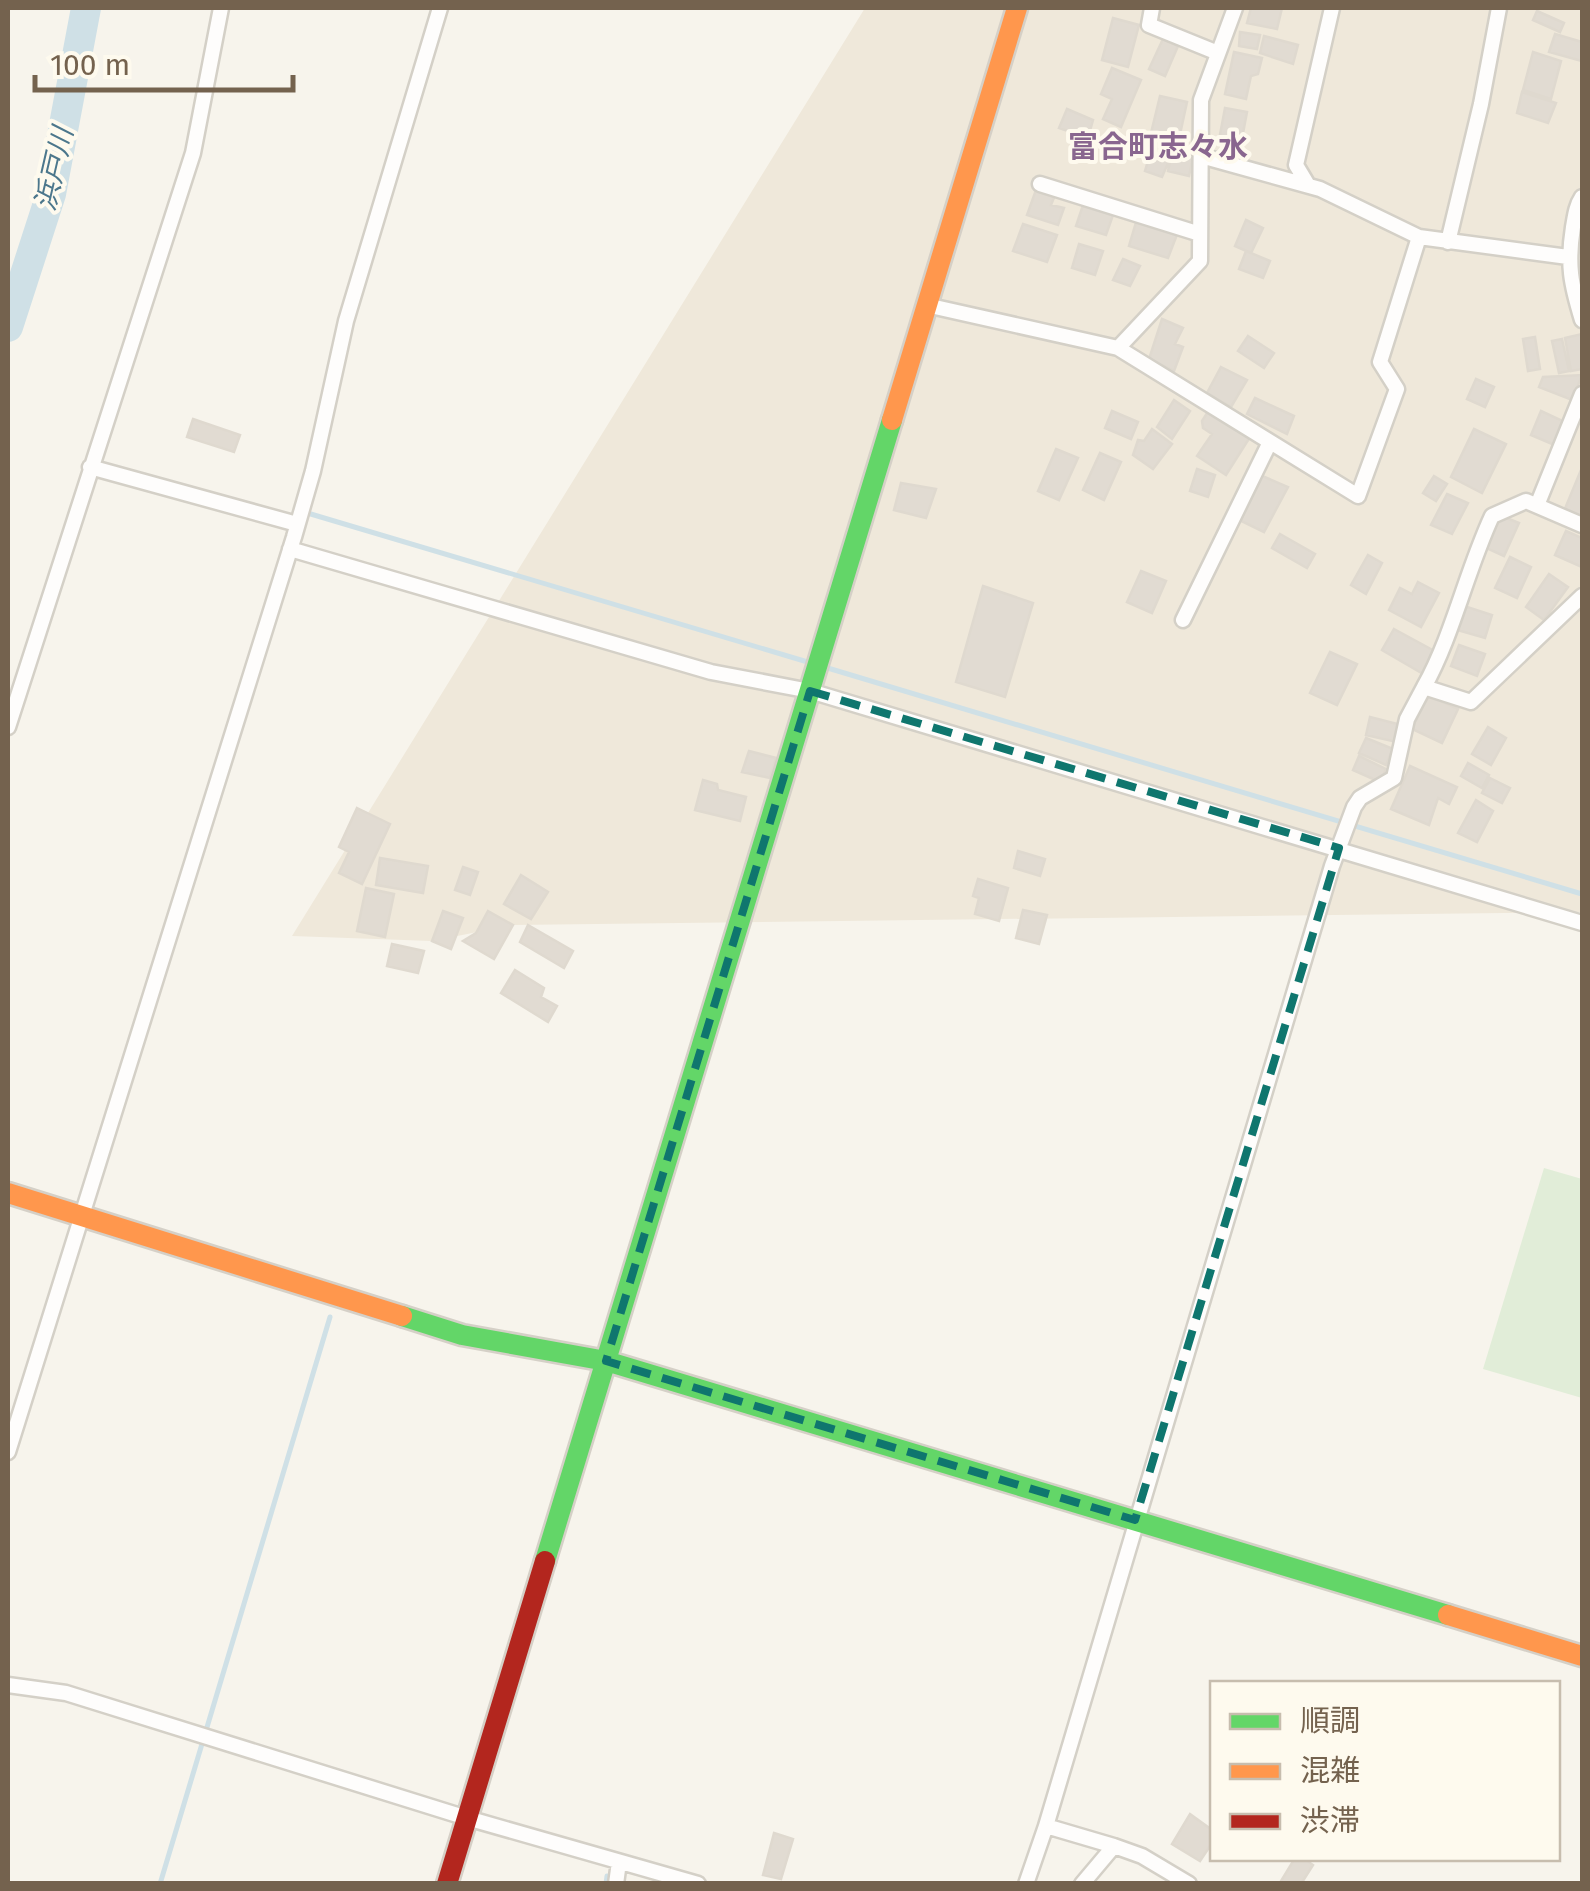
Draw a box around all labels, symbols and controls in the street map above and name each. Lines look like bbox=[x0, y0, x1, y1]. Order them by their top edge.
scale bar bbox=[35, 30, 292, 92]
text: 100 m bbox=[50, 47, 130, 83]
water label: 浜戸川 bbox=[28, 121, 80, 214]
district label: 富合町志々水 bbox=[1068, 129, 1248, 165]
legend bbox=[1210, 1681, 1560, 1861]
text: 順調 bbox=[1300, 1703, 1360, 1739]
text: 混雑 bbox=[1300, 1753, 1360, 1789]
text: 渋滞 bbox=[1300, 1803, 1360, 1839]

